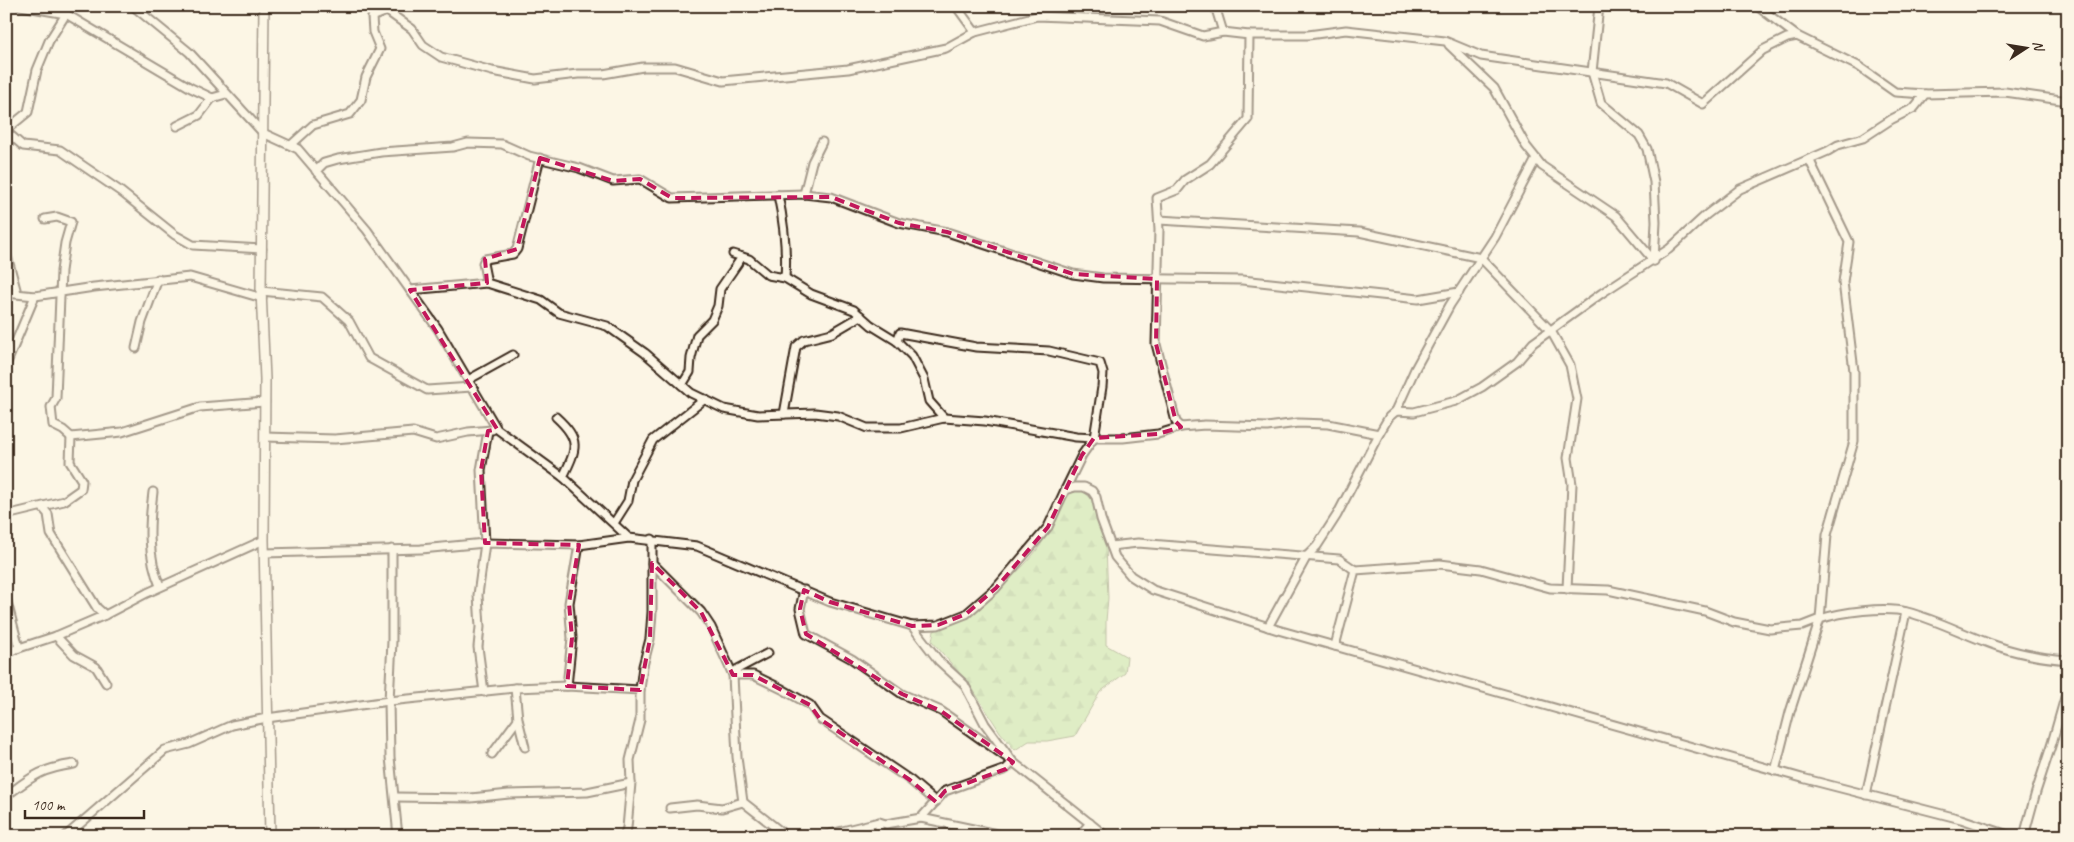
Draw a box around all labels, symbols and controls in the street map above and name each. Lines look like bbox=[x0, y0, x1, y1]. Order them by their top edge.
north arrow bbox=[2002, 22, 2052, 72]
text: N bbox=[2029, 39, 2048, 54]
scale bar bbox=[25, 787, 144, 819]
text: 100 m bbox=[32, 796, 66, 815]

